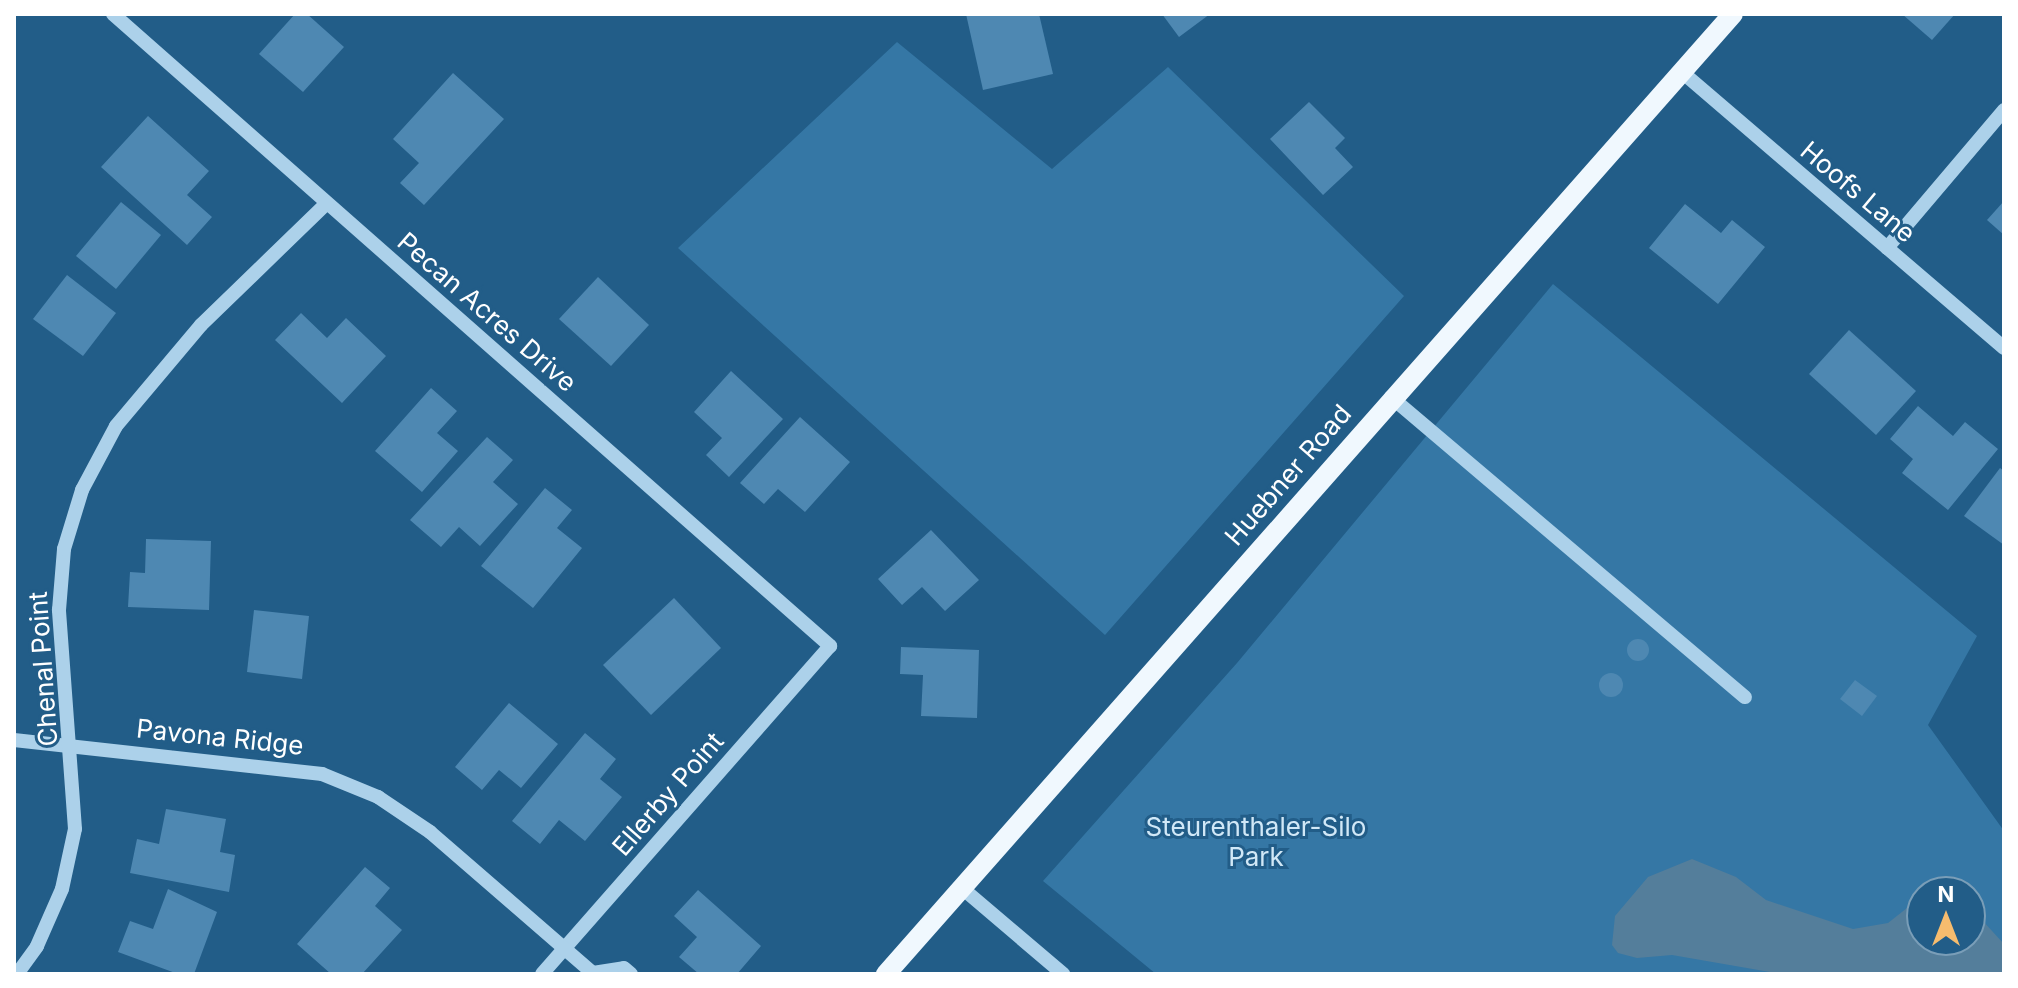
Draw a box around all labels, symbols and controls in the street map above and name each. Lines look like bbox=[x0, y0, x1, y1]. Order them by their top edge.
street label: Hoofs Lane bbox=[1794, 135, 1922, 249]
street label: Pecan Acres Drive bbox=[391, 226, 583, 398]
street label: Huebner Road bbox=[1218, 398, 1358, 552]
street label: Chenal Point bbox=[22, 590, 64, 748]
street label: Pavona Ridge bbox=[135, 713, 305, 761]
street label: Ellerby Point bbox=[606, 726, 730, 862]
park label: Steurenthaler-Silo Park bbox=[1146, 811, 1366, 872]
north arrow bbox=[1906, 876, 1986, 956]
text: N bbox=[1938, 881, 1954, 907]

